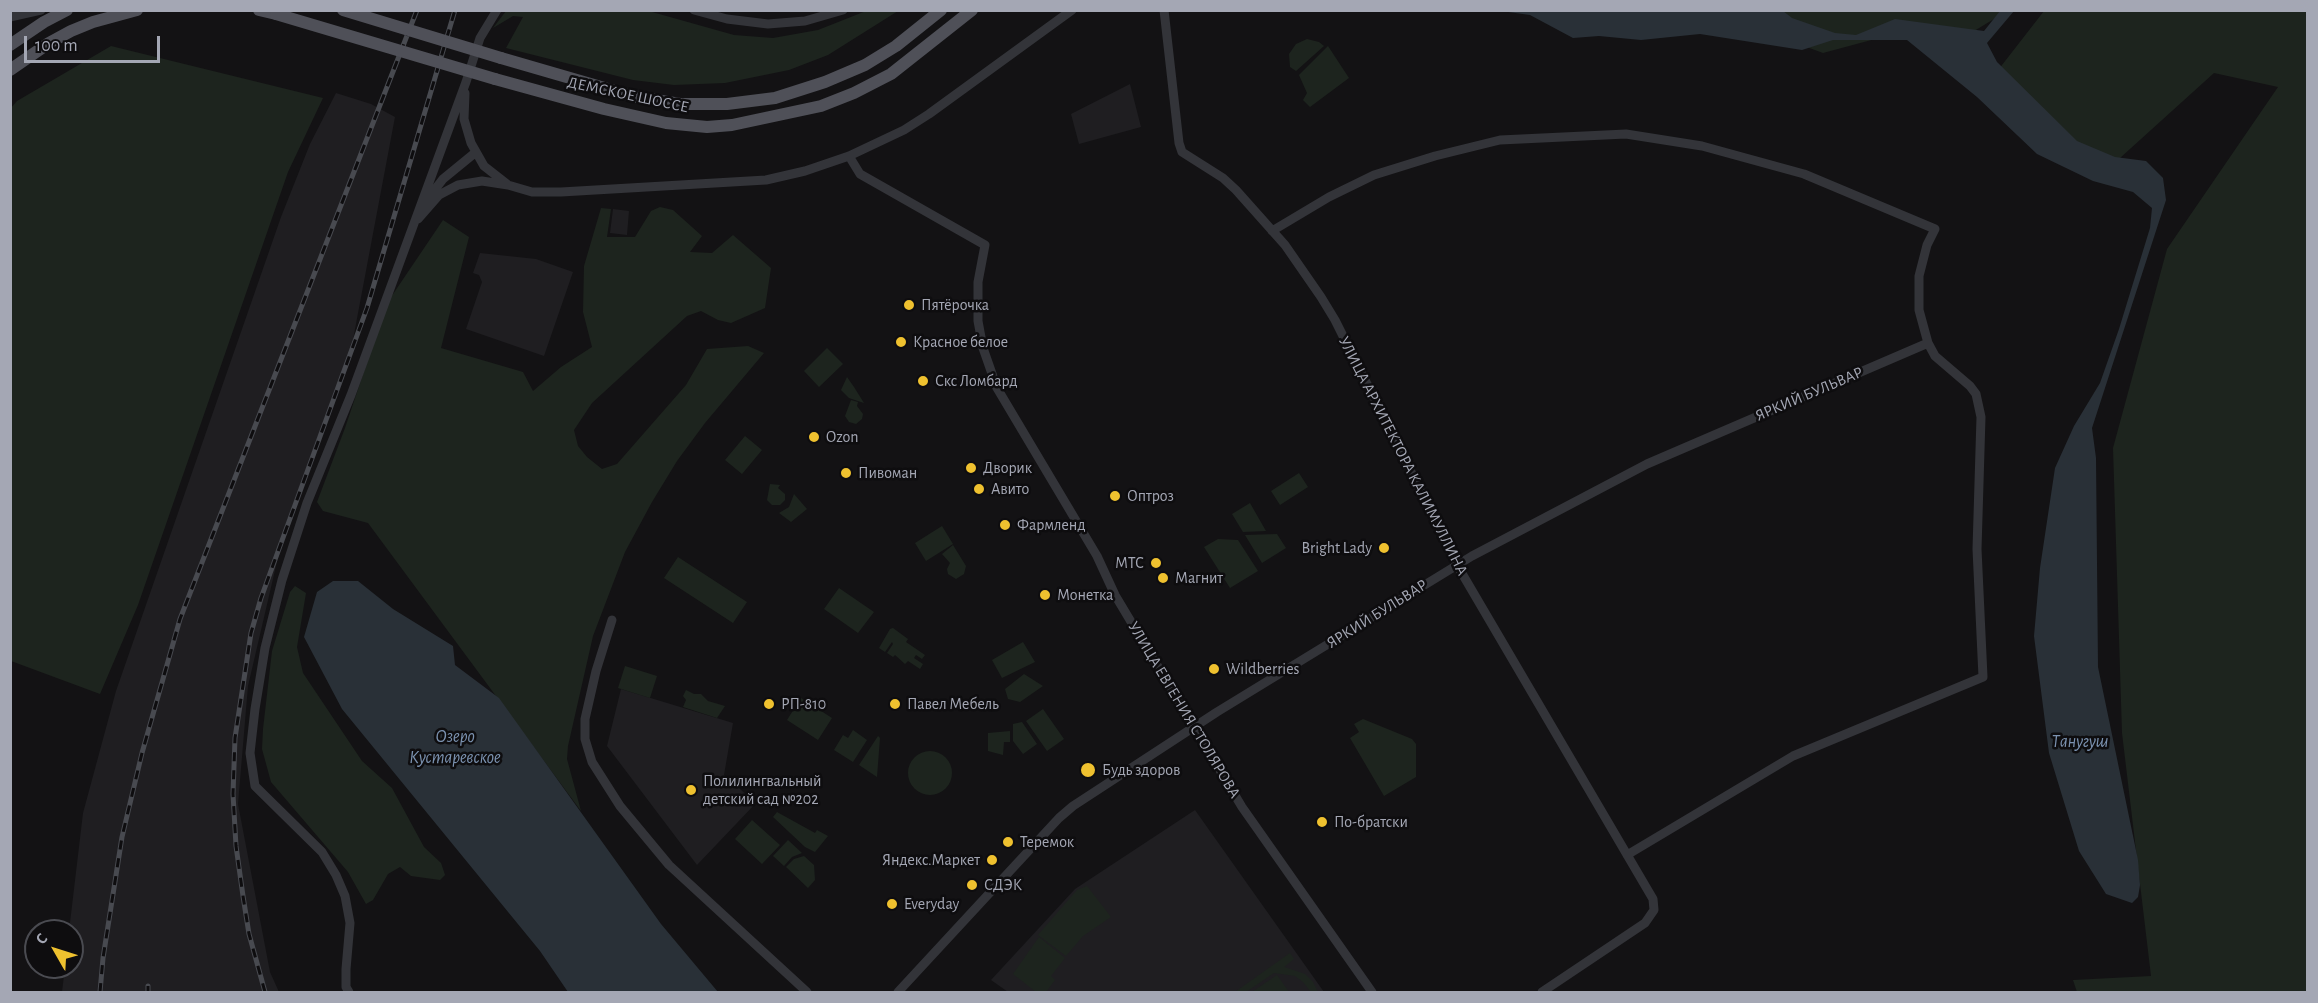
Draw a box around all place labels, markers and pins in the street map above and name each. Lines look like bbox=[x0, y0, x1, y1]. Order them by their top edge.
place label: Пятёрочка bbox=[921, 295, 989, 315]
marker: Пятёрочка bbox=[902, 298, 916, 312]
place label: Красное белое bbox=[913, 332, 1008, 352]
marker: Красное белое bbox=[894, 335, 908, 349]
place label: Скс Ломбард bbox=[935, 371, 1018, 391]
marker: Скс Ломбард bbox=[916, 374, 930, 388]
place label: Ozon bbox=[826, 427, 858, 447]
marker: Ozon bbox=[807, 430, 821, 444]
place label: Дворик bbox=[983, 458, 1032, 478]
marker: Дворик bbox=[964, 461, 978, 475]
place label: Пивоман bbox=[858, 463, 917, 483]
marker: Пивоман bbox=[839, 466, 853, 480]
place label: Авито bbox=[991, 479, 1029, 499]
marker: Авито bbox=[972, 482, 986, 496]
place label: Оптроз bbox=[1127, 486, 1174, 506]
marker: Оптроз bbox=[1108, 489, 1122, 503]
place label: Фармленд bbox=[1017, 515, 1086, 535]
marker: Фармленд bbox=[998, 518, 1012, 532]
place label: Bright Lady bbox=[1302, 538, 1372, 558]
marker: Bright Lady bbox=[1377, 541, 1391, 555]
place label: МТС bbox=[1115, 553, 1144, 573]
marker: МТС bbox=[1149, 556, 1163, 570]
place label: Магнит bbox=[1175, 568, 1223, 588]
marker: Магнит bbox=[1156, 571, 1170, 585]
place label: Монетка bbox=[1057, 585, 1113, 605]
marker: Монетка bbox=[1038, 588, 1052, 602]
place label: Wildberries bbox=[1226, 659, 1300, 679]
marker: Wildberries bbox=[1207, 662, 1221, 676]
place label: РП-810 bbox=[781, 694, 826, 714]
place label: Павел Мебель bbox=[907, 694, 999, 714]
marker: РП-810 bbox=[762, 697, 776, 711]
marker: Павел Мебель bbox=[888, 697, 902, 711]
place label: Будь здоров bbox=[1102, 760, 1180, 780]
marker: Будь здоров bbox=[1079, 761, 1097, 779]
place label: Полилингвальный детский сад №202 bbox=[703, 771, 821, 809]
marker: Полилингвальный детский сад №202 bbox=[684, 783, 698, 797]
place label: По-братски bbox=[1334, 812, 1408, 832]
marker: По-братски bbox=[1315, 815, 1329, 829]
place label: Теремок bbox=[1020, 832, 1074, 852]
marker: Теремок bbox=[1001, 835, 1015, 849]
place label: Яндекс.Маркет bbox=[882, 850, 980, 870]
marker: Яндекс.Маркет bbox=[985, 853, 999, 867]
place label: СДЭК bbox=[984, 875, 1022, 895]
marker: СДЭК bbox=[965, 878, 979, 892]
place label: Everyday bbox=[904, 894, 959, 914]
marker: Everyday bbox=[885, 897, 899, 911]

